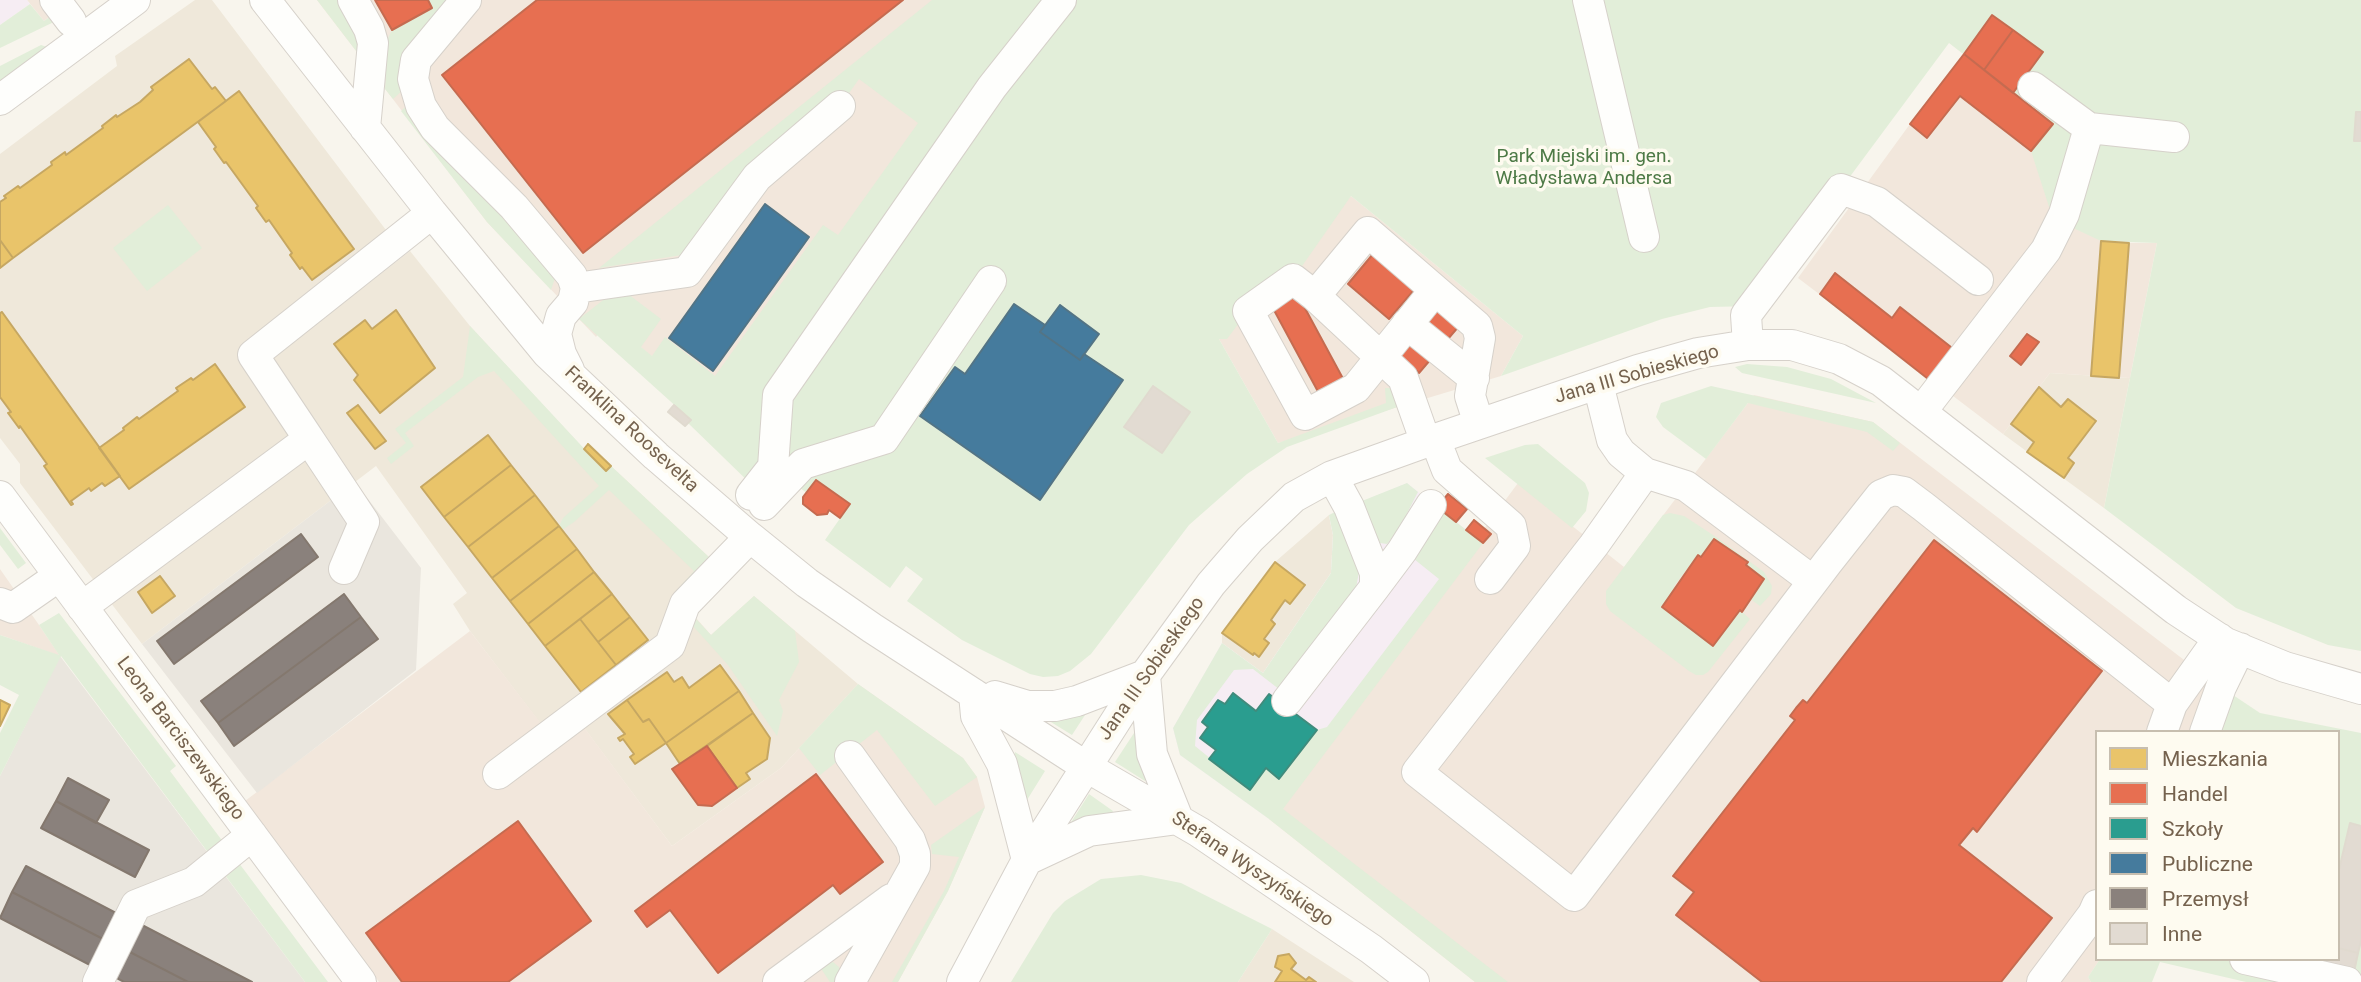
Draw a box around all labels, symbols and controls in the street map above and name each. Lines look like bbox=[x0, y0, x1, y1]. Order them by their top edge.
park label: Park Miejski im. gen. Władysława Andersa bbox=[1496, 146, 1672, 190]
street label: Jana III Sobieskiego bbox=[1552, 341, 1722, 409]
street label: Franklina Roosevelta bbox=[559, 362, 703, 498]
street label: Jana III Sobieskiego bbox=[1094, 593, 1210, 745]
street label: Leona Barciszewskiego bbox=[111, 653, 249, 825]
legend bbox=[2095, 730, 2340, 961]
text: Mieszkania bbox=[2162, 747, 2268, 771]
text: Handel bbox=[2162, 782, 2228, 806]
street label: Stefana Wyszyńskiego bbox=[1167, 807, 1337, 933]
text: Szkoły bbox=[2162, 817, 2223, 841]
text: Publiczne bbox=[2162, 852, 2253, 876]
text: Przemysł bbox=[2162, 887, 2249, 911]
text: Inne bbox=[2162, 922, 2202, 946]

